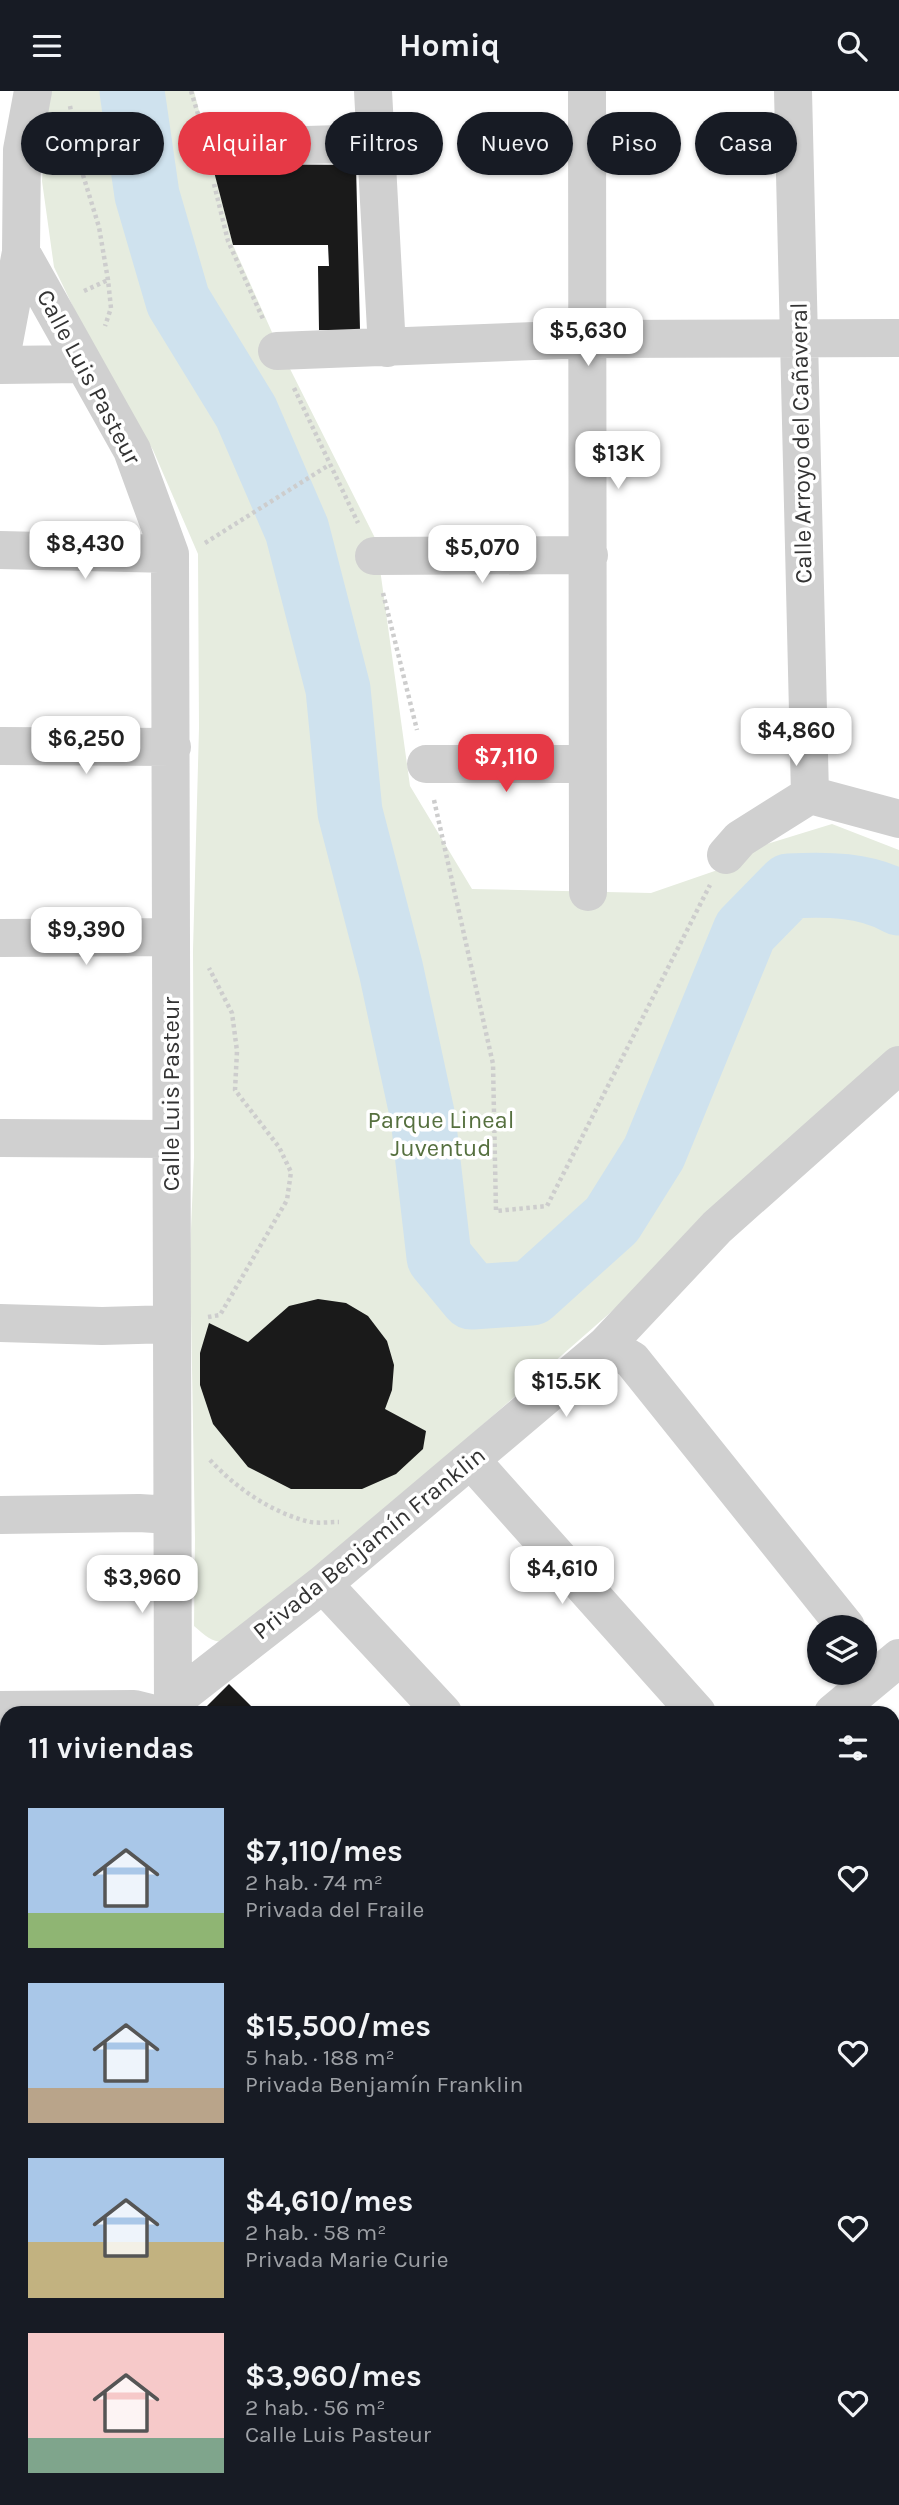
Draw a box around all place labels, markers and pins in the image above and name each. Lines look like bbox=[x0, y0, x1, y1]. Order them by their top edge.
pin: $5,630 bbox=[531, 309, 645, 368]
pin: $13K bbox=[577, 431, 659, 491]
pin: $8,430 bbox=[28, 521, 142, 581]
pin: $5,070 bbox=[425, 525, 539, 585]
pin: $4,860 bbox=[739, 709, 853, 768]
pin: $6,250 bbox=[29, 717, 143, 776]
pin: $7,110 bbox=[449, 735, 563, 794]
pin: $9,390 bbox=[29, 907, 143, 967]
pin: $15.5K bbox=[509, 1359, 623, 1419]
pin: $4,610 bbox=[505, 1547, 619, 1606]
pin: $3,960 bbox=[85, 1555, 199, 1615]

